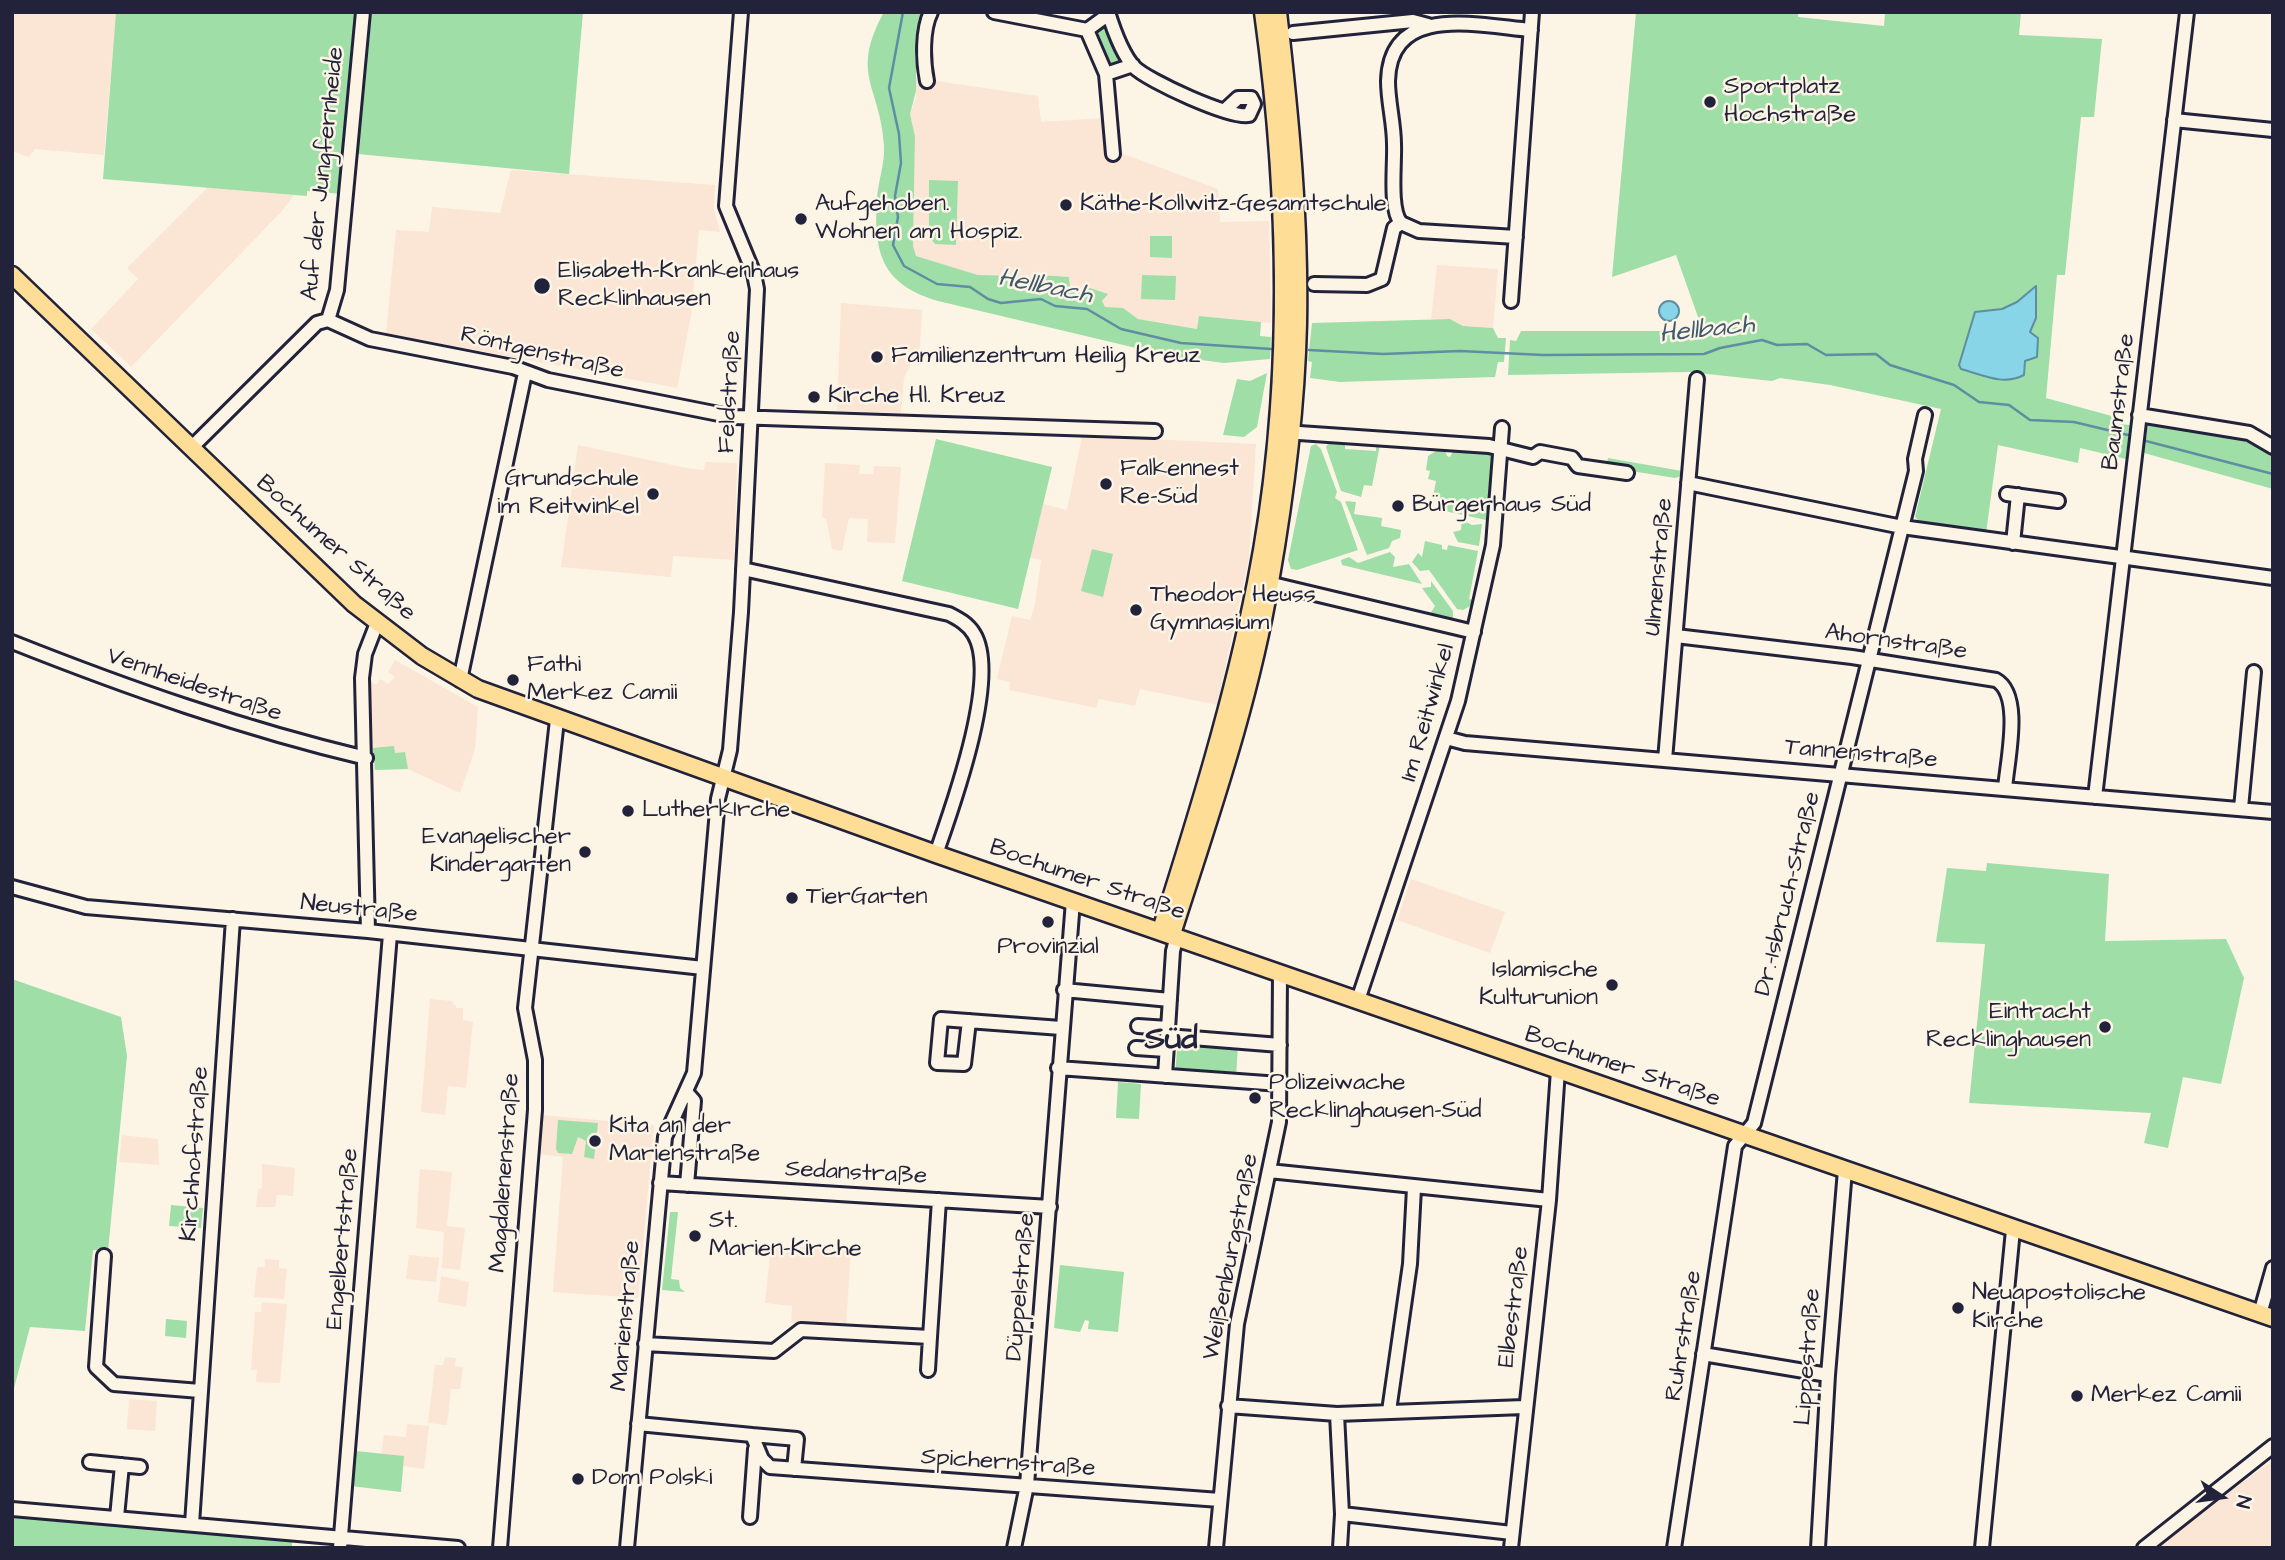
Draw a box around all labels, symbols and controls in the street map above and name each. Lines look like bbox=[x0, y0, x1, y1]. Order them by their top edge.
street label: Auf der Jungfernheide bbox=[296, 46, 352, 302]
place label: Sportplatz Hochstraße bbox=[1724, 74, 1856, 130]
marker: Sportplatz Hochstraße bbox=[1702, 94, 1718, 110]
place label: Aufgehoben. Wohnen am Hospiz. bbox=[815, 191, 1022, 247]
place label: Käthe-Kollwitz-Gesamtschule bbox=[1080, 191, 1387, 219]
marker: Käthe-Kollwitz-Gesamtschule bbox=[1058, 197, 1074, 213]
marker: Aufgehoben. Wohnen am Hospiz. bbox=[793, 211, 809, 227]
place label: Elisabeth-Krankenhaus Recklinhausen bbox=[558, 258, 799, 314]
water label: Hellbach bbox=[995, 264, 1095, 312]
marker: Elisabeth-Krankenhaus Recklinhausen bbox=[532, 276, 552, 296]
water label: Hellbach bbox=[1658, 311, 1756, 351]
street label: Röntgenstraße bbox=[457, 321, 627, 387]
street label: Feldstraße bbox=[713, 330, 749, 454]
street label: Baumstraße bbox=[2097, 332, 2143, 472]
place label: Familienzentrum Heilig Kreuz bbox=[891, 343, 1200, 371]
marker: Familienzentrum Heilig Kreuz bbox=[869, 349, 885, 365]
place label: Kirche Hl. Kreuz bbox=[828, 383, 1005, 411]
marker: Kirche Hl. Kreuz bbox=[806, 389, 822, 405]
place label: Falkennest Re-Süd bbox=[1120, 456, 1239, 512]
place label: Grundschule im Reitwinkel bbox=[497, 466, 639, 522]
street label: Bochumer Straße bbox=[249, 470, 421, 628]
marker: Falkennest Re-Süd bbox=[1098, 476, 1114, 492]
marker: Grundschule im Reitwinkel bbox=[645, 486, 661, 502]
place label: Bürgerhaus Süd bbox=[1412, 492, 1591, 520]
street label: Ulmenstraße bbox=[1640, 497, 1680, 637]
marker: Bürgerhaus Süd bbox=[1390, 498, 1406, 514]
place label: Theodor Heuss Gymnasium bbox=[1150, 582, 1316, 638]
marker: Theodor Heuss Gymnasium bbox=[1128, 602, 1144, 618]
street label: Ahornstraße bbox=[1823, 619, 1969, 667]
street label: Im Reitwinkel bbox=[1396, 641, 1462, 785]
street label: Vennheidestraße bbox=[103, 643, 285, 729]
place label: Fathi Merkez Camii bbox=[527, 652, 677, 708]
marker: Fathi Merkez Camii bbox=[505, 672, 521, 688]
street label: Tannenstraße bbox=[1783, 734, 1939, 776]
street label: Dr.-Isbruch-Straße bbox=[1750, 789, 1828, 999]
place label: LutherkIrche bbox=[642, 797, 790, 825]
marker: LutherkIrche bbox=[620, 803, 636, 819]
place label: Evangelischer Kindergarten bbox=[422, 824, 571, 880]
street label: Bochumer Straße bbox=[985, 834, 1189, 928]
marker: Evangelischer Kindergarten bbox=[577, 844, 593, 860]
place label: TierGarten bbox=[806, 884, 928, 912]
street label: Neustraße bbox=[299, 890, 419, 930]
marker: TierGarten bbox=[784, 890, 800, 906]
marker: Provinzial bbox=[1040, 914, 1056, 930]
place label: Provinzial bbox=[997, 934, 1099, 962]
place label: Islamische Kulturunion bbox=[1479, 957, 1598, 1013]
marker: Islamische Kulturunion bbox=[1604, 977, 1620, 993]
place label: Eintracht Recklinghausen bbox=[1926, 999, 2091, 1055]
marker: Eintracht Recklinghausen bbox=[2097, 1019, 2113, 1035]
street label: Bochumer Straße bbox=[1520, 1021, 1724, 1115]
district label: Süd bbox=[1144, 1022, 1198, 1060]
street label: Kirchhofstraße bbox=[176, 1066, 216, 1242]
place label: Polizeiwache Recklinghausen-Süd bbox=[1269, 1070, 1481, 1126]
street label: Magdalenenstraße bbox=[485, 1072, 527, 1274]
marker: Polizeiwache Recklinghausen-Süd bbox=[1247, 1090, 1263, 1106]
place label: Kita an der Marienstraße bbox=[609, 1113, 760, 1169]
marker: Kita an der Marienstraße bbox=[587, 1133, 603, 1149]
street label: Engelbertstraße bbox=[322, 1147, 366, 1331]
street label: Weißenburgstraße bbox=[1198, 1151, 1266, 1363]
street label: Sedanstraße bbox=[784, 1156, 928, 1192]
place label: St. Marien-Kirche bbox=[709, 1208, 862, 1264]
street label: Düppelstraße bbox=[1001, 1212, 1043, 1362]
marker: St. Marien-Kirche bbox=[687, 1228, 703, 1244]
street label: Marienstraße bbox=[606, 1239, 648, 1393]
street label: Elbestraße bbox=[1493, 1245, 1537, 1369]
street label: Ruhrstraße bbox=[1660, 1269, 1710, 1403]
place label: Neuapostolische Kirche bbox=[1972, 1280, 2146, 1336]
street label: Lippestraße bbox=[1790, 1288, 1828, 1426]
marker: Neuapostolische Kirche bbox=[1950, 1300, 1966, 1316]
place label: Merkez Camii bbox=[2091, 1382, 2241, 1410]
marker: Merkez Camii bbox=[2069, 1388, 2085, 1404]
street label: Spichernstraße bbox=[920, 1444, 1096, 1484]
north arrow bbox=[2187, 1462, 2257, 1532]
place label: Dom Polski bbox=[592, 1465, 712, 1493]
marker: Dom Polski bbox=[570, 1471, 586, 1487]
text: N bbox=[2228, 1493, 2257, 1511]

